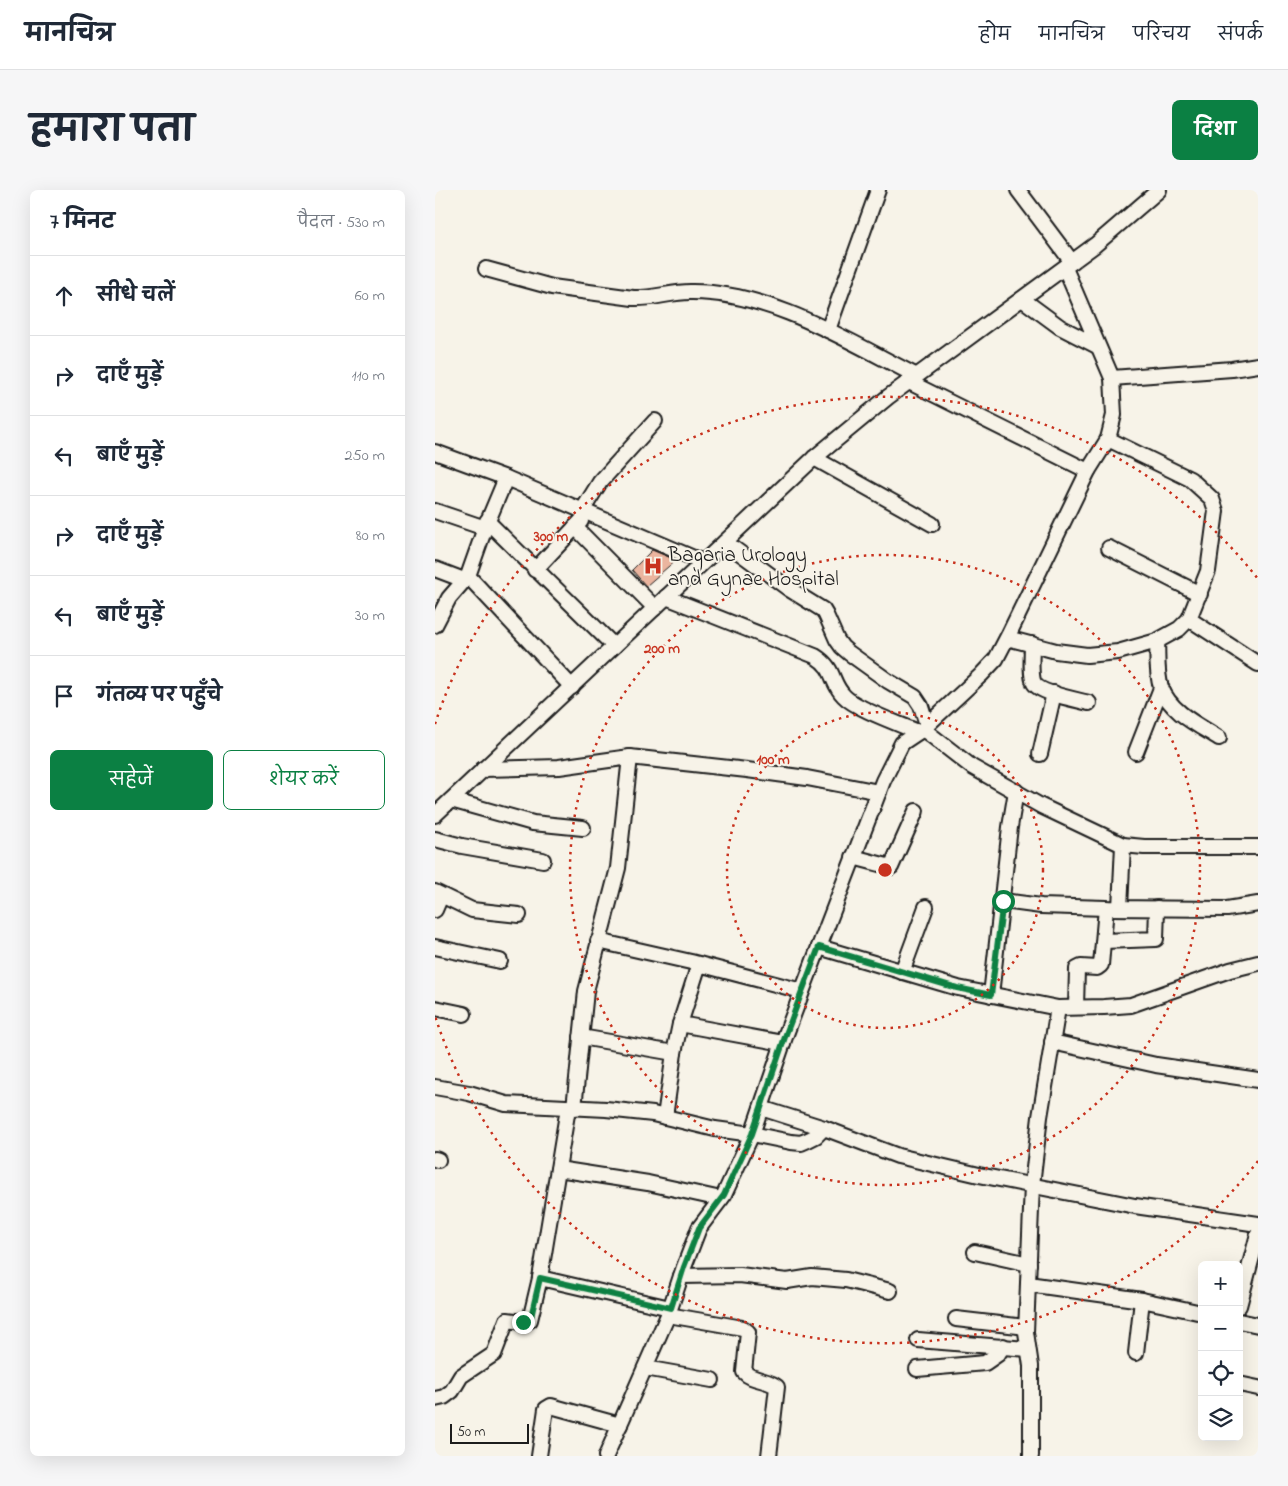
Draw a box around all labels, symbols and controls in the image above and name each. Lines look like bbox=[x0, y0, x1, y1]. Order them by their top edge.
text: मानचित्र bbox=[25, 18, 114, 53]
text: होम bbox=[979, 23, 1011, 49]
text: मानचित्र bbox=[1039, 23, 1105, 49]
text: परिचय bbox=[1133, 23, 1190, 49]
text: संपर्क bbox=[1218, 23, 1263, 49]
button: दिशा bbox=[1172, 100, 1258, 160]
text: हमारा पता bbox=[30, 106, 194, 157]
text: 7 मिनट bbox=[50, 208, 115, 238]
text: पैदल · 530 m bbox=[297, 211, 385, 235]
icon: ahead bbox=[50, 282, 78, 310]
text: सीधे चलें bbox=[97, 283, 175, 310]
text: 60 m bbox=[355, 284, 385, 308]
icon: right bbox=[50, 362, 78, 390]
text: दाएँ मुड़ें bbox=[97, 363, 163, 390]
text: 110 m bbox=[351, 364, 385, 388]
icon: left bbox=[50, 442, 78, 470]
text: बाएँ मुड़ें bbox=[97, 443, 164, 470]
text: 250 m bbox=[345, 444, 385, 468]
icon: right bbox=[50, 522, 78, 550]
text: दाएँ मुड़ें bbox=[97, 523, 163, 550]
text: 80 m bbox=[356, 524, 385, 548]
text: 300 m bbox=[533, 526, 569, 548]
place label: Bagaria Urology and Gynae Hospital bbox=[667, 541, 839, 597]
hospital icon: Bagaria Urology and Gynae Hospital bbox=[642, 555, 664, 577]
icon: left bbox=[50, 602, 78, 630]
text: बाएँ मुड़ें bbox=[97, 603, 164, 630]
text: 30 m bbox=[355, 604, 385, 628]
text: 200 m bbox=[643, 638, 680, 660]
icon: arrive bbox=[50, 682, 78, 710]
text: गंतव्य पर पहुँचे bbox=[97, 683, 222, 710]
text: 100 m bbox=[756, 749, 790, 771]
button: सहेजें bbox=[50, 750, 213, 810]
button: शेयर करें bbox=[223, 750, 385, 810]
centre of rings bbox=[876, 861, 894, 879]
route start bbox=[992, 890, 1015, 913]
map controls bbox=[1198, 1261, 1243, 1441]
button: + bbox=[1198, 1261, 1243, 1306]
button: − bbox=[1198, 1306, 1243, 1351]
route end bbox=[512, 1311, 535, 1334]
button: locate bbox=[1198, 1351, 1243, 1396]
button: layers bbox=[1198, 1396, 1243, 1441]
scale bar bbox=[450, 1421, 529, 1444]
text: 50 m bbox=[457, 1422, 485, 1443]

